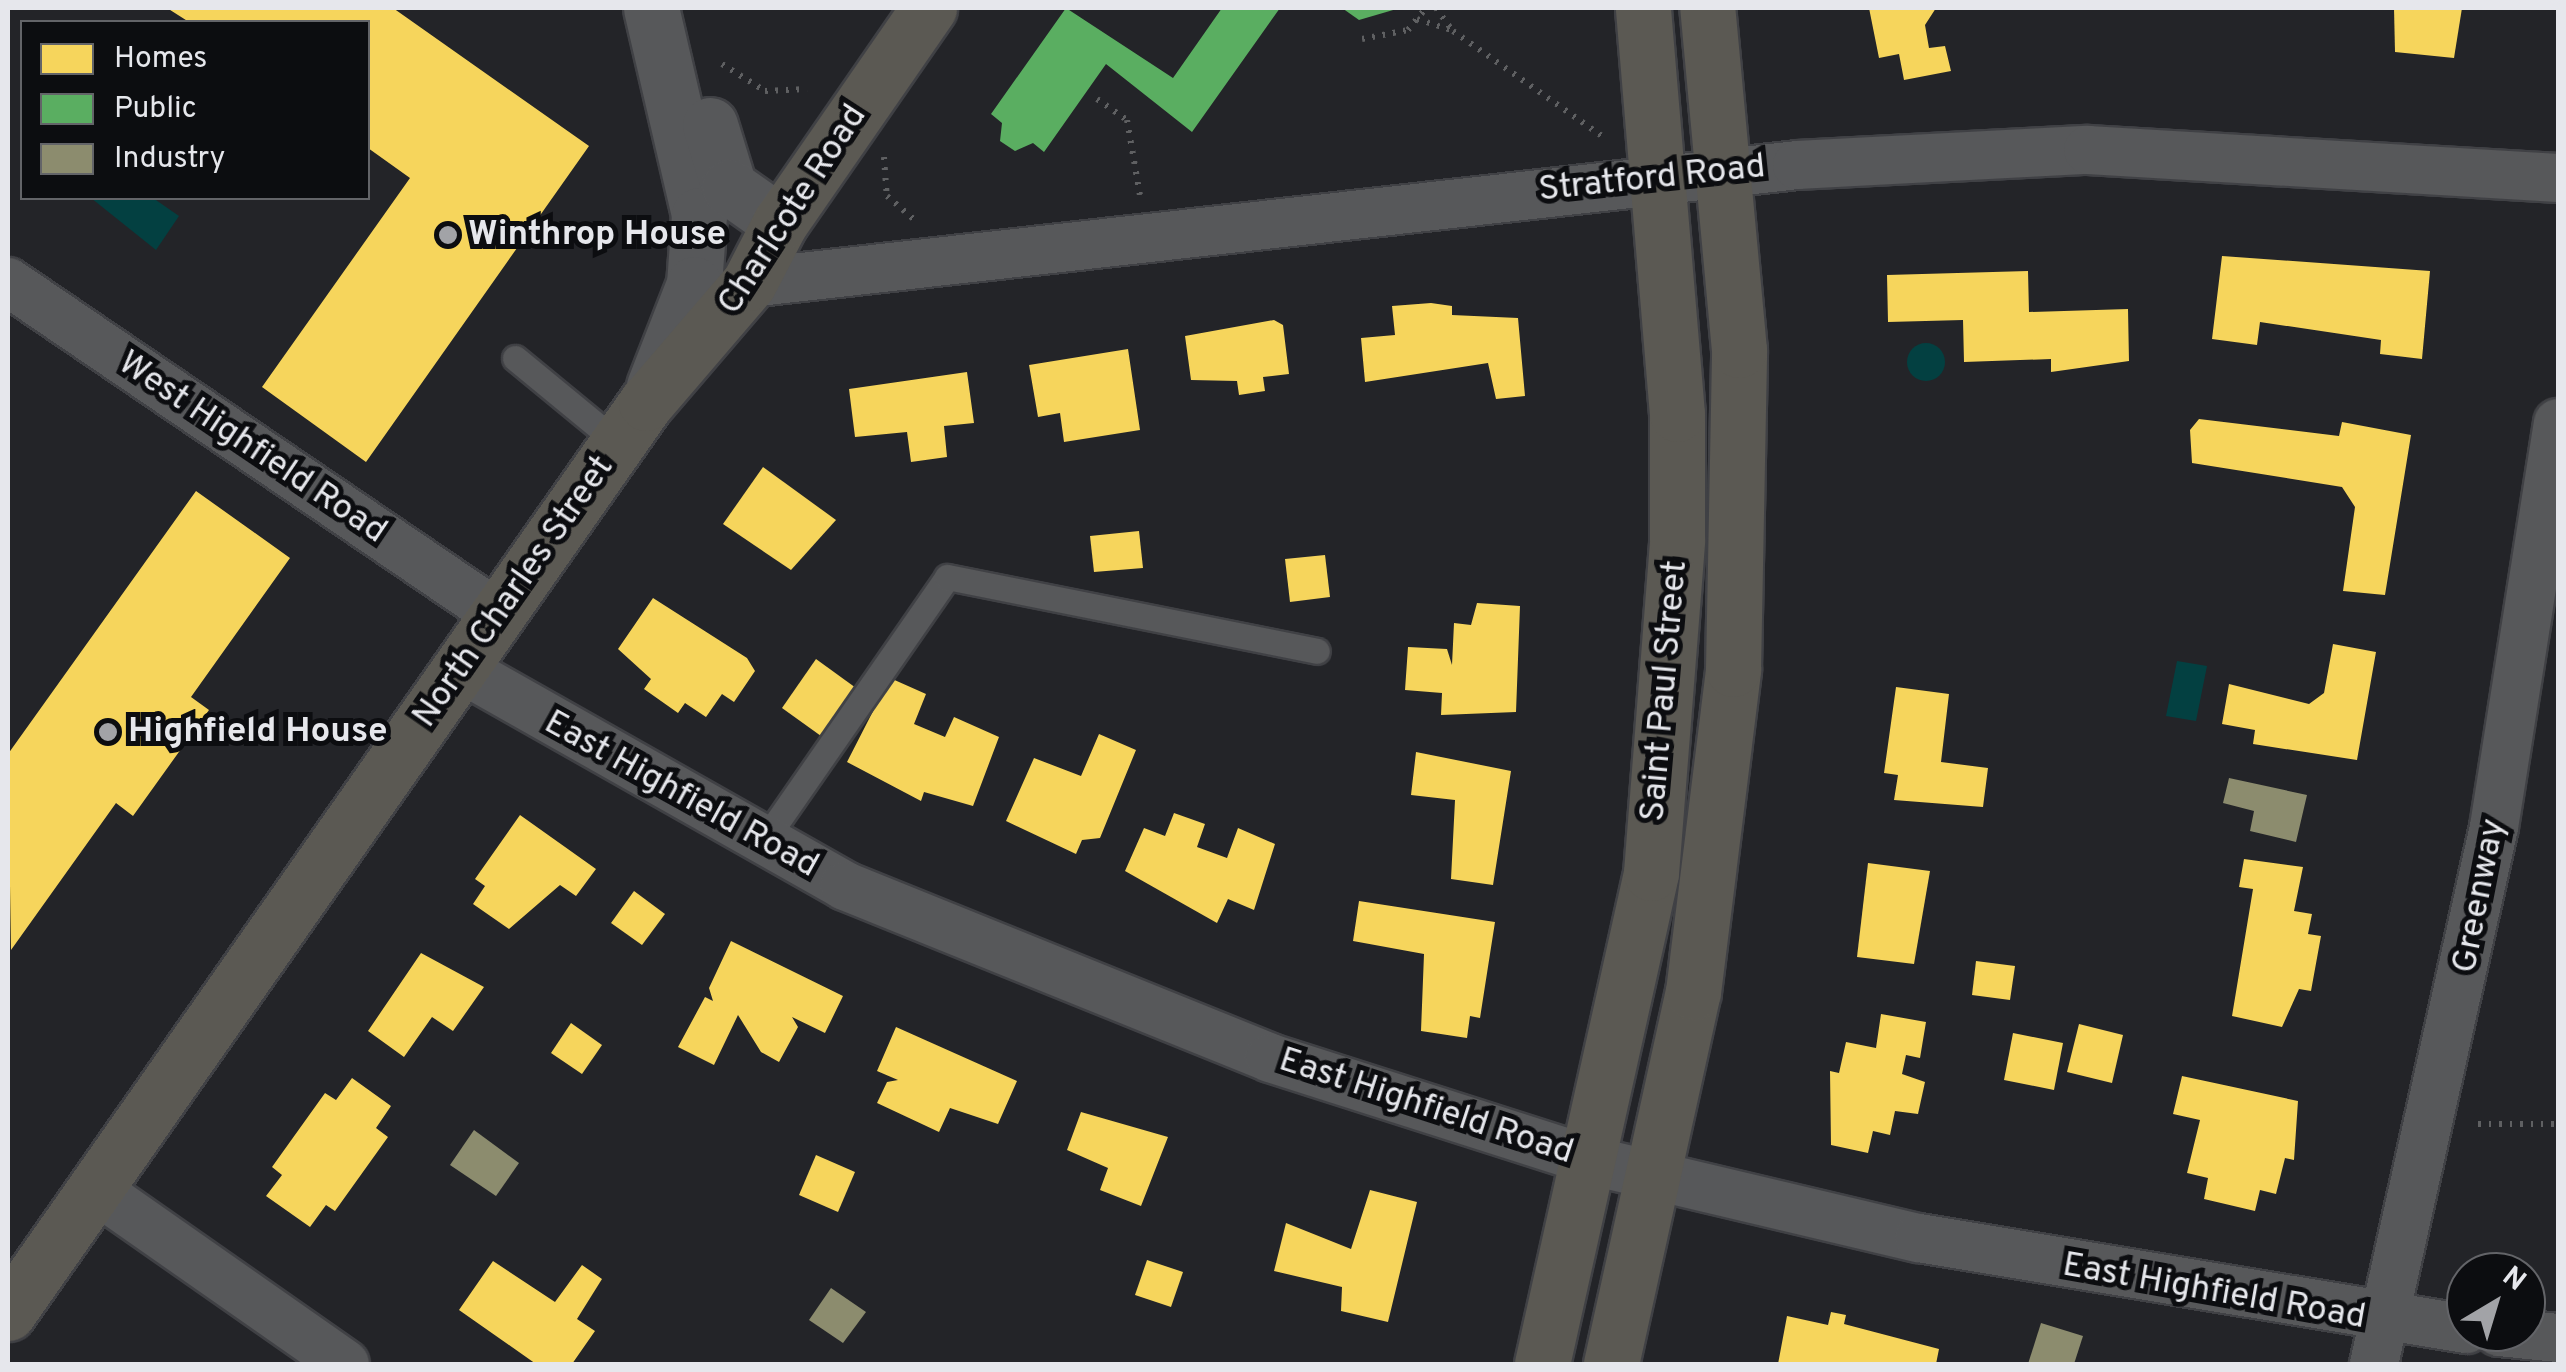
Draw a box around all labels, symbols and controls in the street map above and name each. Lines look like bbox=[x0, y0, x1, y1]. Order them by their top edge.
legend bbox=[20, 20, 370, 200]
text: Homes bbox=[114, 41, 207, 78]
text: Public bbox=[114, 91, 197, 128]
street label: Charlcote Road bbox=[710, 97, 876, 323]
text: Industry bbox=[114, 141, 225, 178]
street label: Stratford Road bbox=[1536, 146, 1768, 212]
place label: Winthrop House bbox=[468, 214, 726, 256]
marker: Winthrop House bbox=[437, 224, 459, 246]
street label: West Highfield Road bbox=[110, 343, 394, 553]
street label: North Charles Street bbox=[404, 448, 624, 736]
street label: Saint Paul Street bbox=[1633, 559, 1697, 823]
street label: East Highfield Road bbox=[537, 702, 825, 888]
place label: Highfield House bbox=[128, 711, 387, 753]
marker: Highfield House bbox=[97, 721, 119, 743]
street label: Greenway bbox=[2444, 815, 2516, 977]
street label: East Highfield Road bbox=[1274, 1040, 1578, 1174]
street label: East Highfield Road bbox=[2059, 1245, 2369, 1339]
north arrow bbox=[2446, 1252, 2546, 1352]
text: N bbox=[2494, 1260, 2532, 1300]

